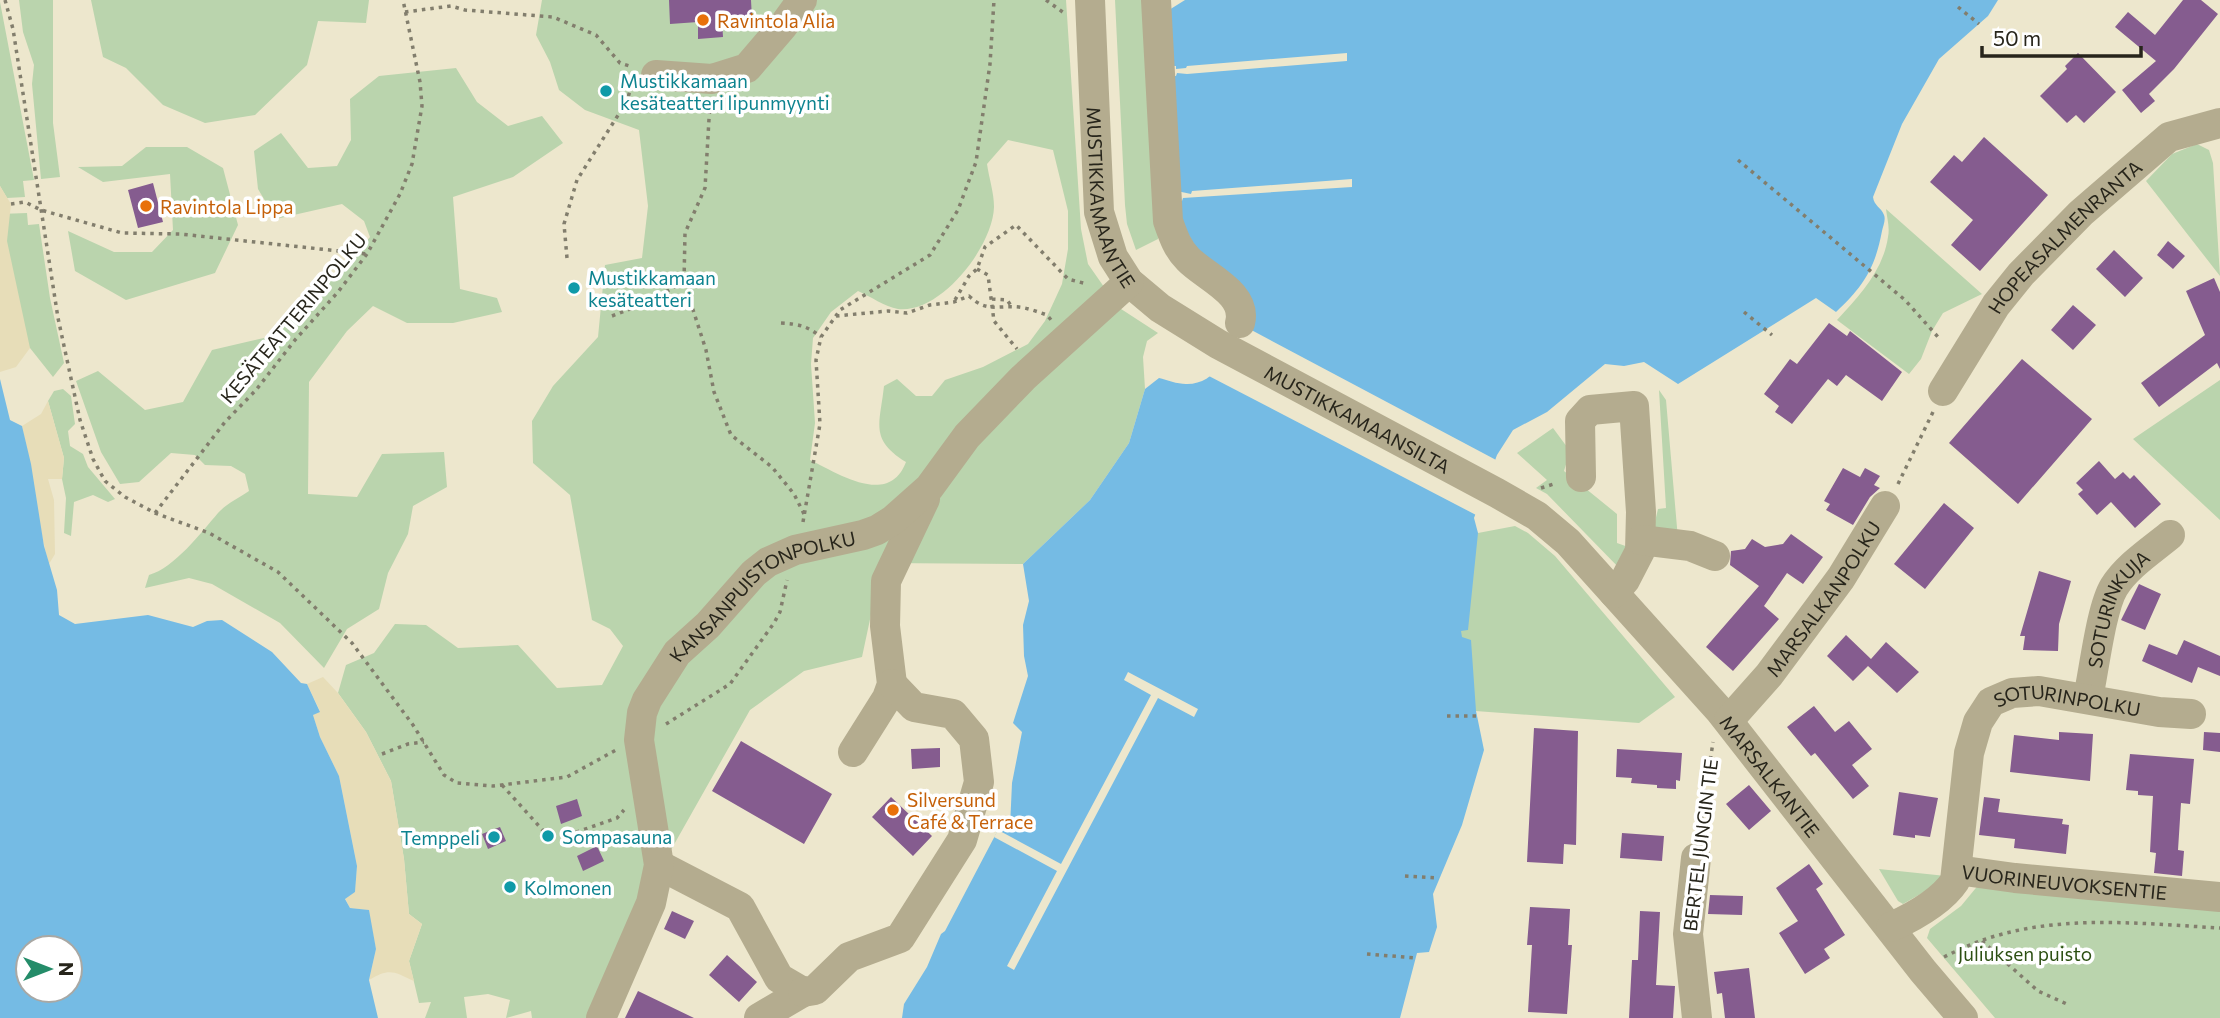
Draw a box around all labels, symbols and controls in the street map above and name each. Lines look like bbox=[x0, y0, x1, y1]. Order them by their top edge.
place label: Ravintola Alia bbox=[717, 9, 835, 32]
marker: Ravintola Alia bbox=[695, 12, 711, 28]
scale bar bbox=[1982, 14, 2141, 58]
text: 50 m bbox=[1993, 25, 2041, 50]
place label: Mustikkamaan kesäteatteri lipunmyynti bbox=[620, 69, 830, 114]
marker: Mustikkamaan kesäteatteri lipunmyynti bbox=[598, 83, 614, 99]
street label: MUSTIKKAMAANTIE bbox=[1083, 106, 1141, 292]
street label: HOPEASALMENRANTA bbox=[1982, 155, 2146, 317]
place label: Ravintola Lippa bbox=[160, 195, 294, 218]
marker: Ravintola Lippa bbox=[138, 198, 154, 214]
street label: KESÄTEATTERINPOLKU bbox=[215, 228, 371, 408]
place label: Mustikkamaan kesäteatteri bbox=[588, 266, 716, 311]
marker: Mustikkamaan kesäteatteri bbox=[566, 280, 582, 296]
street label: MUSTIKKAMAANSILTA bbox=[1261, 360, 1454, 477]
street label: MARSALKANPOLKU bbox=[1761, 516, 1885, 681]
street label: KANSANPUISTONPOLKU bbox=[663, 526, 857, 665]
street label: SOTURINKUJA bbox=[2082, 545, 2154, 669]
street label: SOTURINPOLKU bbox=[1990, 679, 2143, 720]
street label: MARSALKANTIE bbox=[1716, 710, 1825, 841]
street label: BERTEL JUNGIN TIE bbox=[1678, 757, 1722, 933]
place label: Silversund Café & Terrace bbox=[907, 788, 1033, 833]
marker: Silversund Café & Terrace bbox=[885, 802, 901, 818]
place label: Sompasauna bbox=[562, 825, 672, 848]
place label: Temppeli bbox=[400, 826, 480, 849]
marker: Sompasauna bbox=[540, 828, 556, 844]
marker: Temppeli bbox=[486, 829, 502, 845]
street label: VUORINEUVOKSENTIE bbox=[1960, 859, 2168, 904]
place label: Kolmonen bbox=[524, 876, 612, 899]
marker: Kolmonen bbox=[502, 879, 518, 895]
north arrow bbox=[14, 934, 84, 1004]
park label: Juliuksen puisto bbox=[1958, 942, 2092, 965]
text: N bbox=[55, 962, 78, 976]

